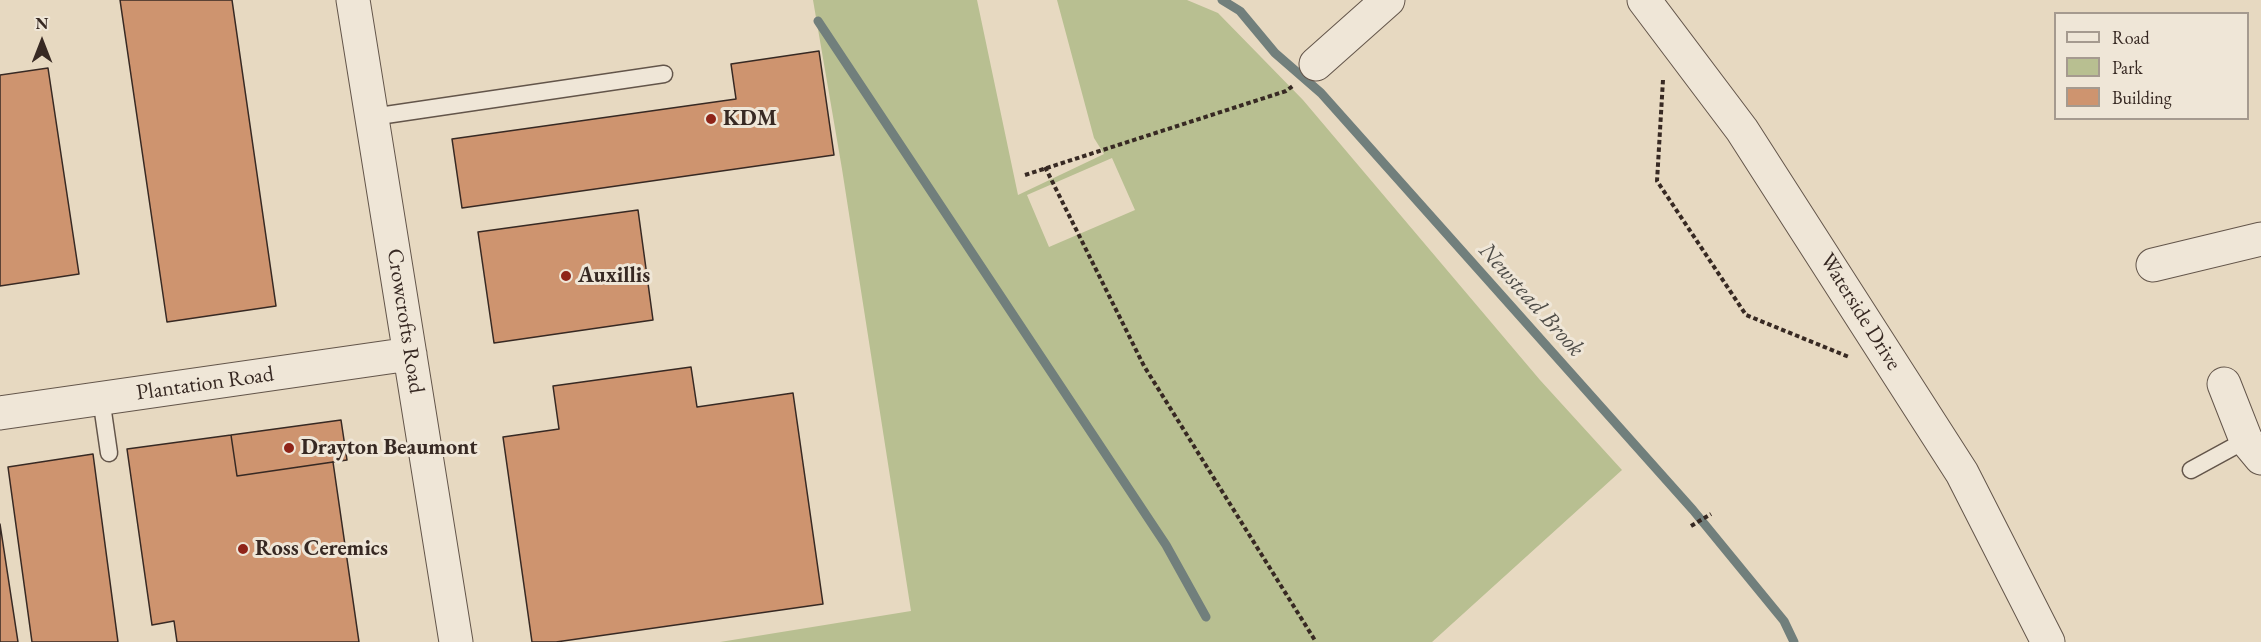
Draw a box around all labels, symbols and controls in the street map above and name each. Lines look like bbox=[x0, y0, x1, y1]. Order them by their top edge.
north arrow bbox=[12, 12, 72, 72]
legend bbox=[2054, 12, 2249, 120]
text: N bbox=[36, 13, 48, 34]
text: Road bbox=[2112, 26, 2150, 49]
text: Park bbox=[2112, 56, 2143, 79]
text: Building bbox=[2112, 86, 2172, 109]
place label: KDM bbox=[723, 106, 777, 132]
marker: KDM bbox=[704, 112, 718, 126]
water label: Newstead Brook bbox=[1472, 237, 1590, 363]
street label: Crowcrofts Road bbox=[381, 247, 429, 395]
street label: Waterside Drive bbox=[1814, 249, 1906, 375]
place label: Auxillis bbox=[578, 263, 650, 289]
marker: Auxillis bbox=[559, 269, 573, 283]
street label: Plantation Road bbox=[134, 361, 276, 407]
place label: Drayton Beaumont bbox=[301, 435, 477, 461]
marker: Drayton Beaumont bbox=[282, 441, 296, 455]
place label: Ross Ceremics bbox=[255, 536, 388, 562]
marker: Ross Ceremics bbox=[236, 542, 250, 556]

